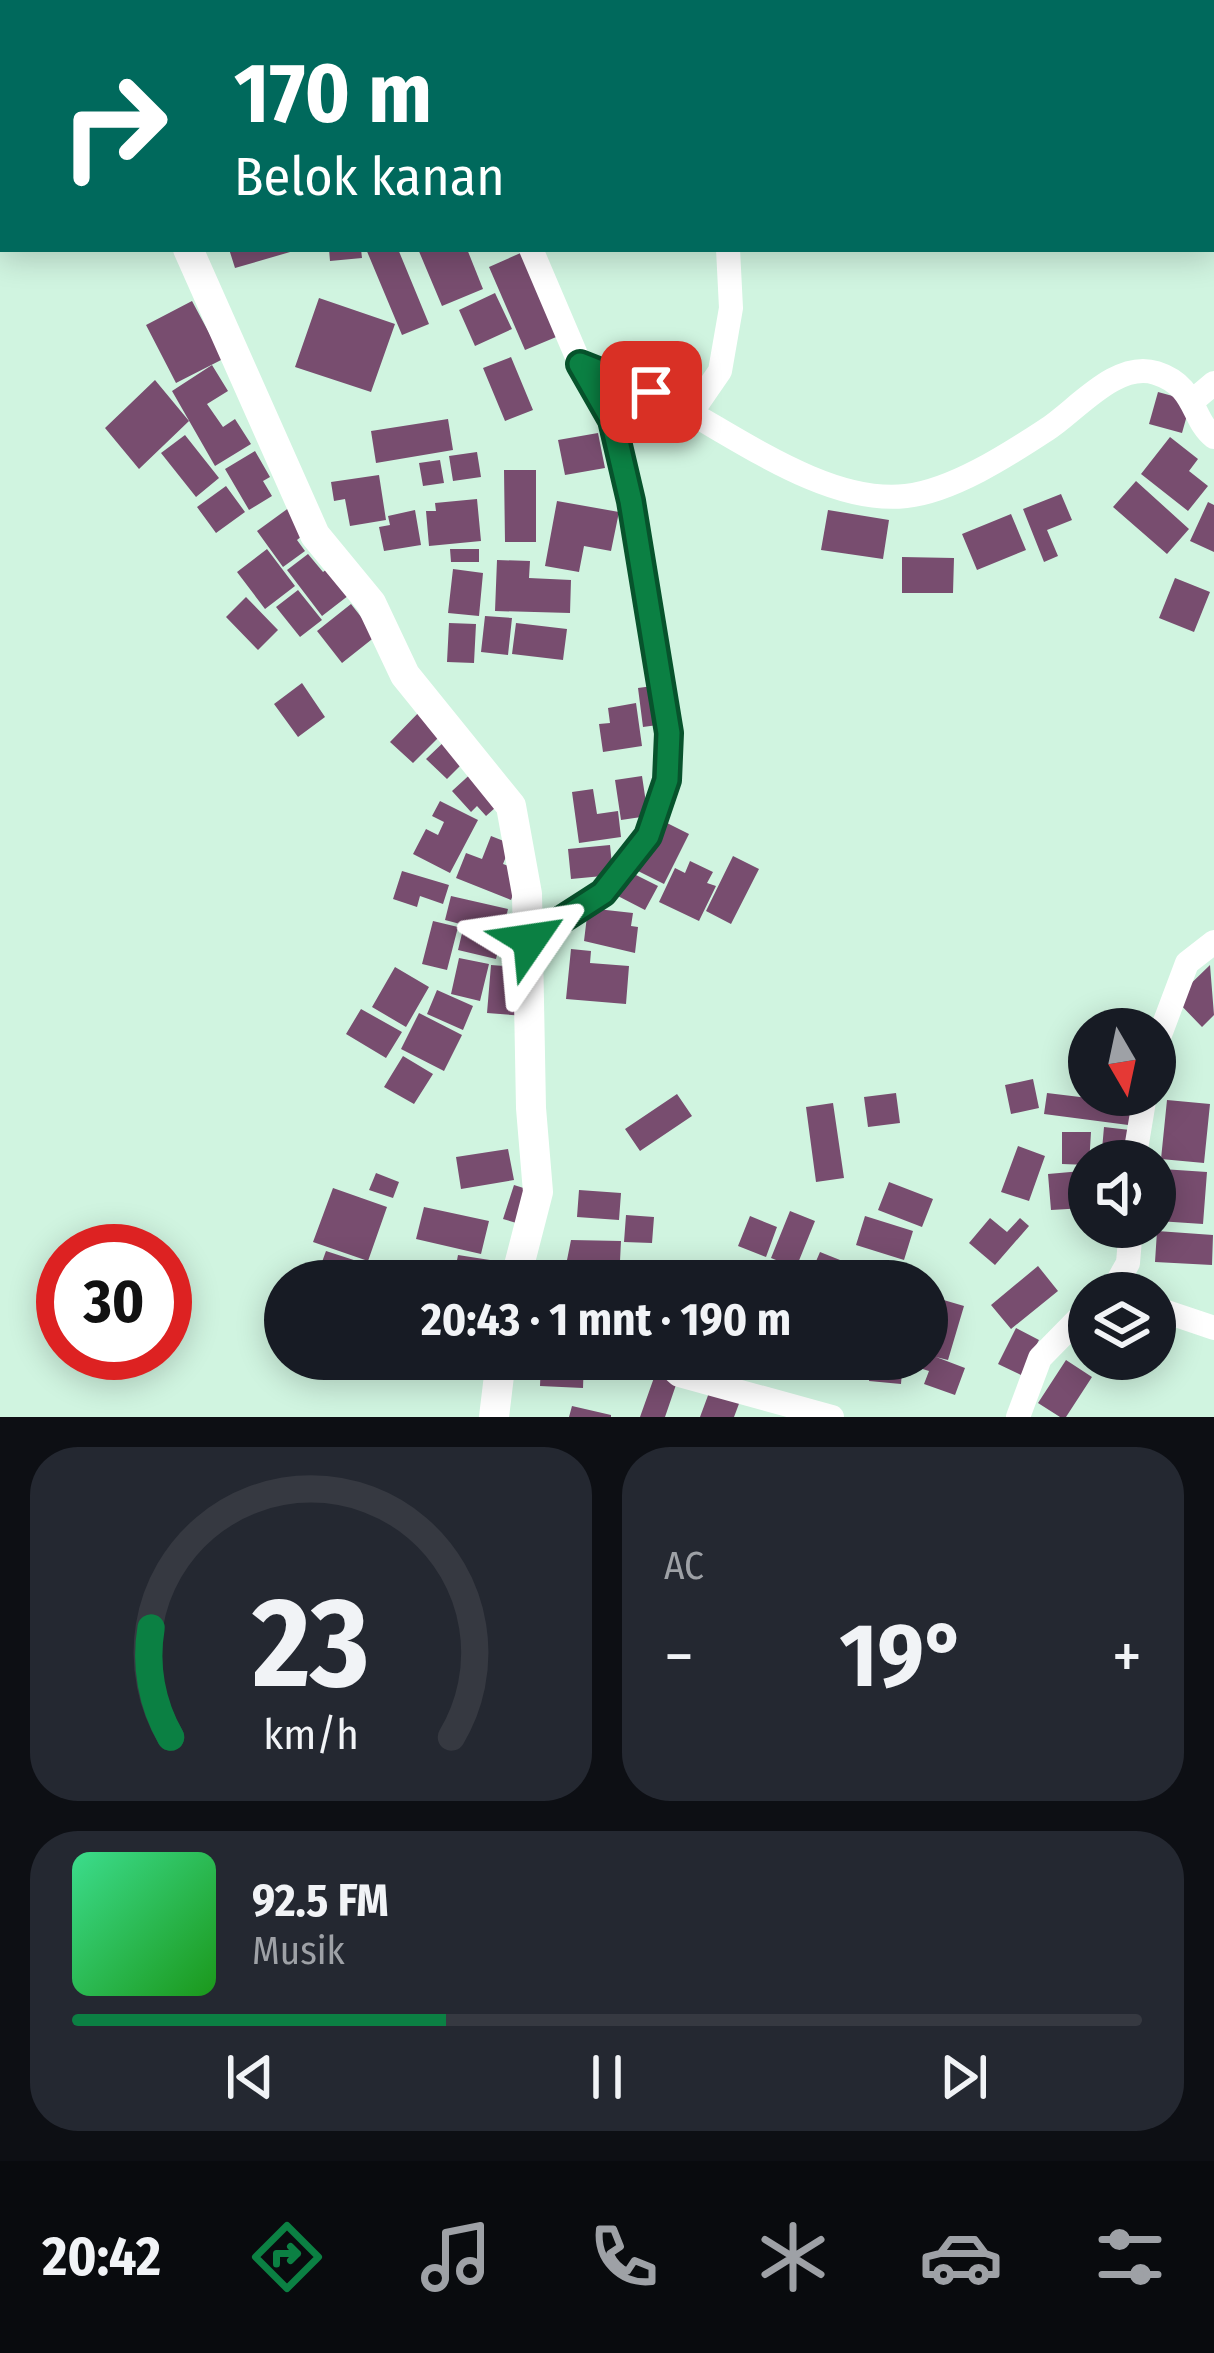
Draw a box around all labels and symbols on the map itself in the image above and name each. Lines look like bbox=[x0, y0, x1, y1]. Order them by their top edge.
pin bbox=[600, 341, 702, 443]
position arrow bbox=[467, 877, 593, 1003]
north arrow bbox=[1068, 1008, 1176, 1116]
speed limit sign: 30 bbox=[36, 1224, 192, 1380]

